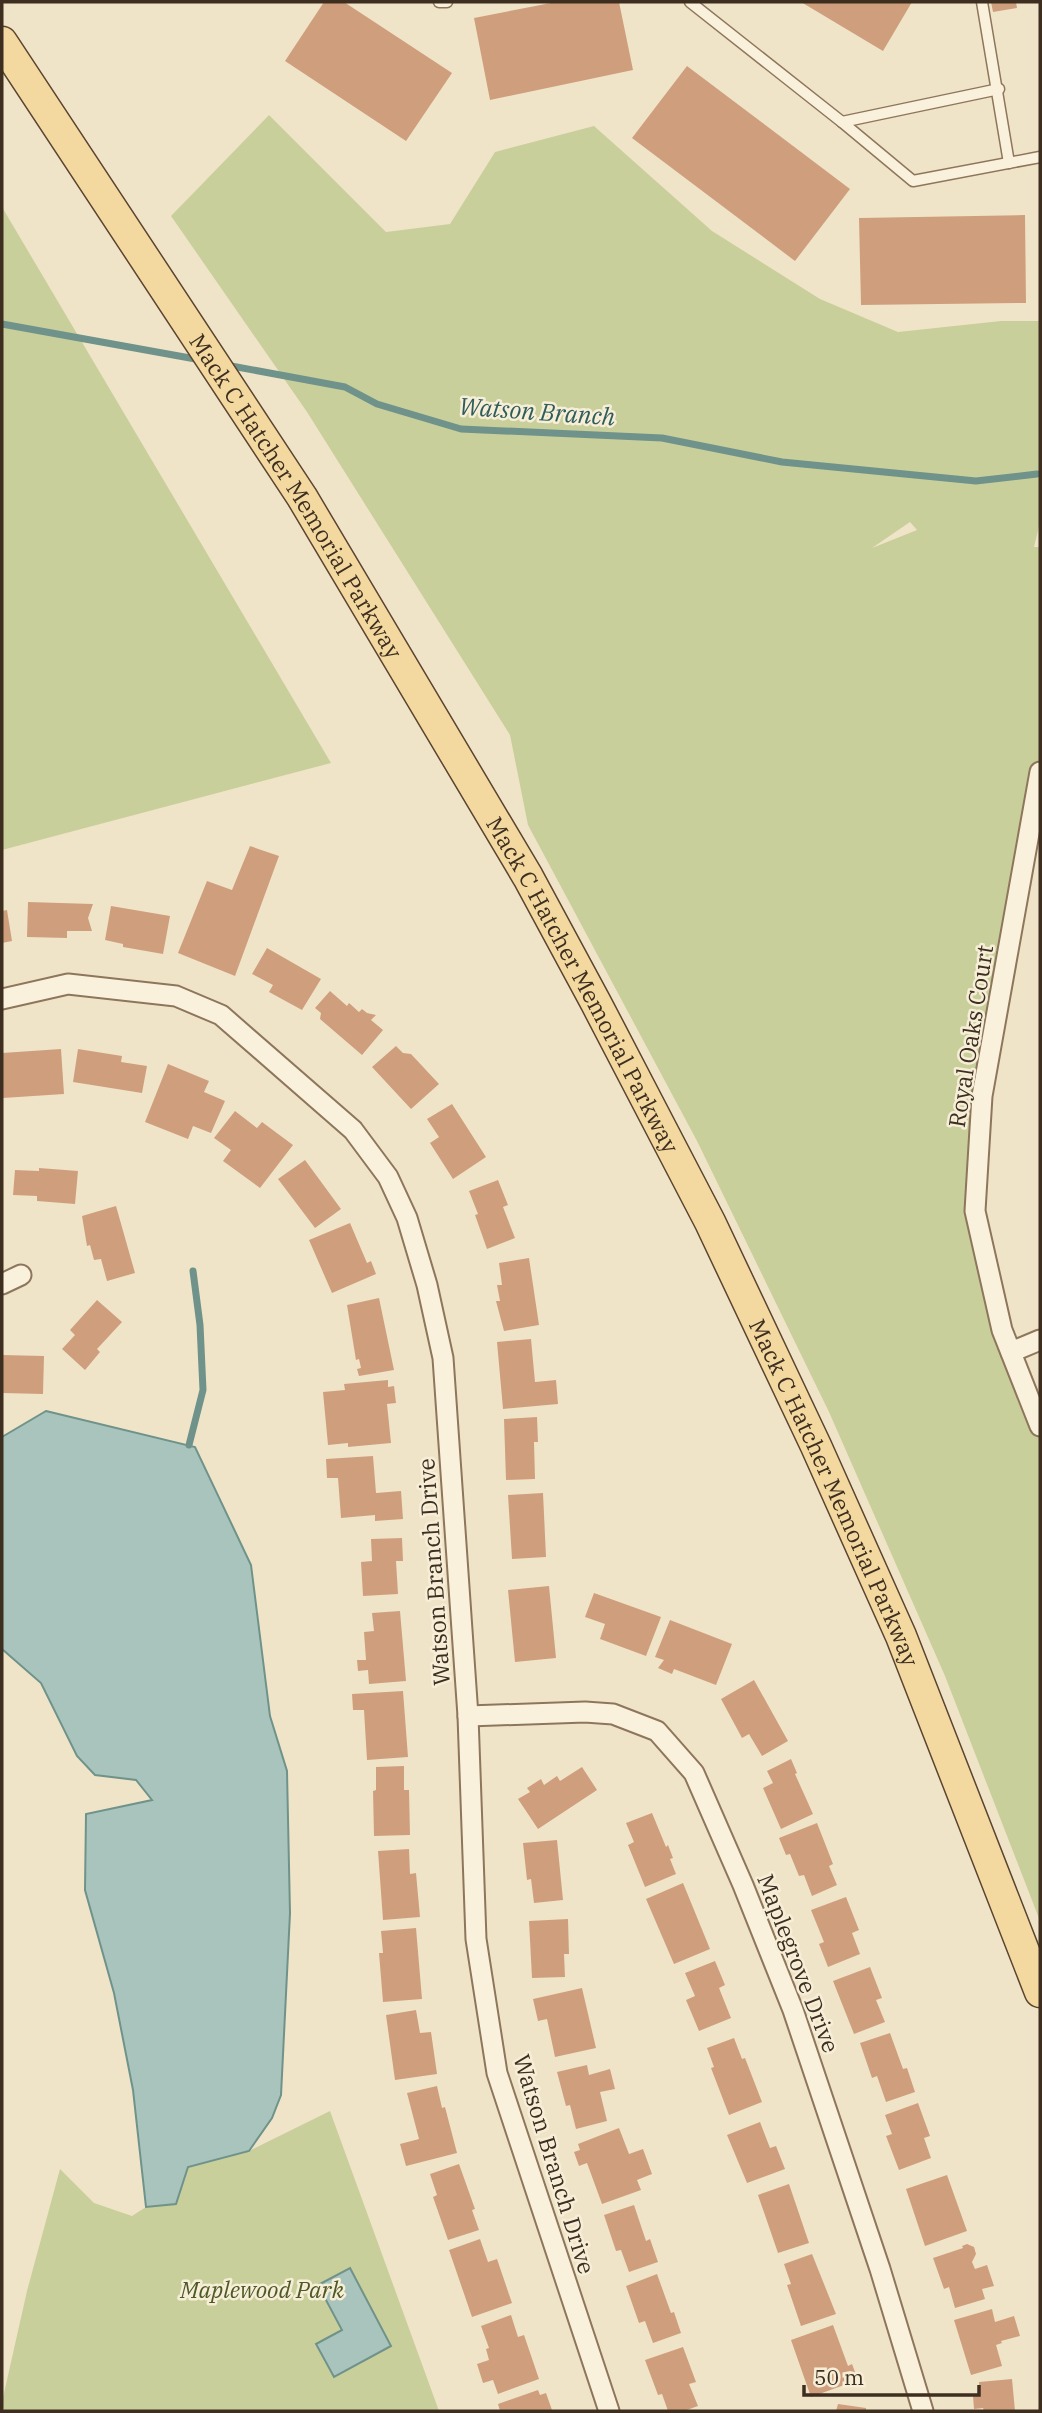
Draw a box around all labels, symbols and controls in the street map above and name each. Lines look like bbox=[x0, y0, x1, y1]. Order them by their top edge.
street label: Mack C Hatcher Memorial Parkway bbox=[183, 327, 410, 664]
water label: Watson Branch bbox=[458, 390, 616, 432]
street label: Mack C Hatcher Memorial Parkway bbox=[480, 811, 687, 1159]
street label: Royal Oaks Court bbox=[941, 943, 999, 1129]
street label: Mack C Hatcher Memorial Parkway bbox=[743, 1314, 927, 1671]
street label: Watson Branch Drive bbox=[410, 1457, 456, 1687]
street label: Maplegrove Drive bbox=[751, 1869, 847, 2057]
street label: Watson Branch Drive bbox=[507, 2051, 603, 2277]
park label: Maplewood Park bbox=[179, 2274, 345, 2304]
scale bar bbox=[804, 2354, 979, 2398]
text: 50 m bbox=[814, 2363, 864, 2391]

